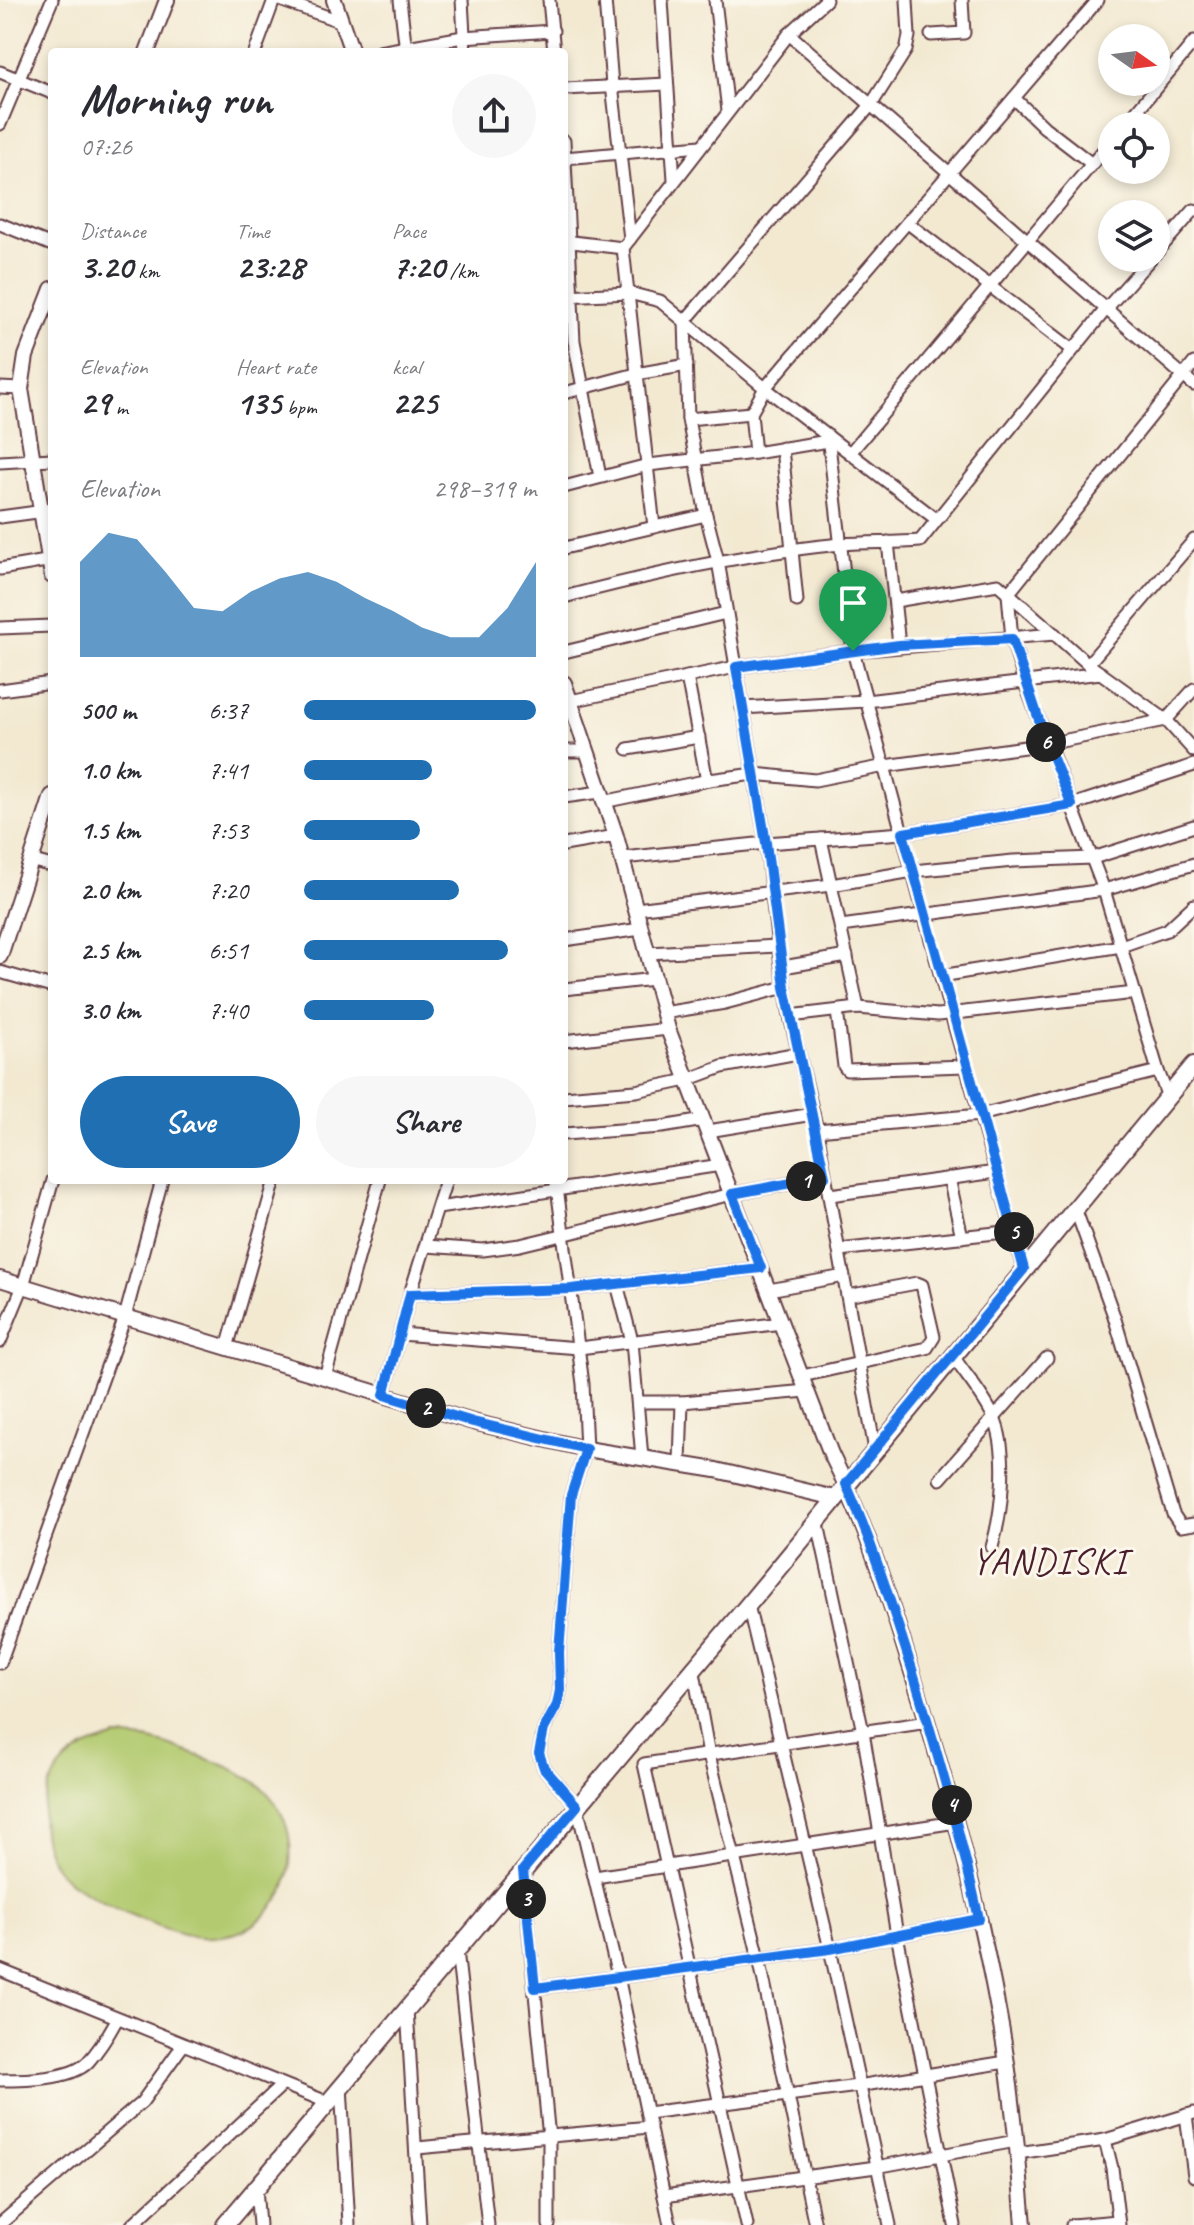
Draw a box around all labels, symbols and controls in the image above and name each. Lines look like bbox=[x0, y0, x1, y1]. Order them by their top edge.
north arrow bbox=[1098, 24, 1170, 96]
map controls bbox=[1098, 24, 1170, 272]
text: Morning run bbox=[80, 72, 272, 127]
button: share bbox=[452, 74, 536, 158]
button: locate bbox=[1098, 112, 1170, 184]
text: 07:26 bbox=[80, 130, 132, 163]
button: layers bbox=[1098, 200, 1170, 272]
text: Distance bbox=[80, 217, 146, 245]
text: Time bbox=[236, 217, 270, 245]
text: Pace bbox=[392, 217, 426, 245]
text: 3.20 bbox=[80, 245, 133, 288]
text: 23:28 bbox=[236, 245, 304, 288]
text: 7:20 bbox=[392, 245, 445, 288]
text: km bbox=[133, 257, 159, 285]
text: /km bbox=[445, 257, 479, 285]
text: Elevation bbox=[80, 353, 148, 381]
text: Heart rate bbox=[236, 353, 316, 381]
text: kcal bbox=[392, 353, 421, 381]
text: 29 bbox=[80, 381, 110, 424]
text: 135 bbox=[236, 381, 281, 424]
text: 225 bbox=[392, 381, 437, 424]
text: m bbox=[110, 393, 128, 421]
text: bpm bbox=[281, 393, 317, 421]
text: Elevation bbox=[80, 472, 160, 505]
text: 298–319 m bbox=[433, 472, 536, 505]
pin bbox=[819, 569, 887, 651]
icon: arrive bbox=[831, 581, 875, 625]
text: 500 m bbox=[80, 694, 136, 727]
text: 6:37 bbox=[208, 694, 248, 727]
pin: 6 bbox=[1026, 722, 1066, 762]
text: 6 bbox=[1041, 728, 1051, 756]
text: 1.0 km bbox=[80, 754, 140, 787]
text: 7:41 bbox=[208, 754, 248, 787]
text: 1.5 km bbox=[80, 814, 140, 847]
text: 7:53 bbox=[208, 814, 248, 847]
text: 2.0 km bbox=[80, 874, 140, 907]
text: 7:20 bbox=[208, 874, 248, 907]
text: 2.5 km bbox=[80, 934, 140, 967]
text: 6:51 bbox=[208, 934, 248, 967]
text: 3.0 km bbox=[80, 994, 140, 1027]
text: 7:40 bbox=[208, 994, 248, 1027]
button: Save bbox=[80, 1076, 300, 1168]
button: Share bbox=[316, 1076, 536, 1168]
pin: 1 bbox=[786, 1161, 826, 1201]
text: 1 bbox=[801, 1167, 811, 1195]
pin: 5 bbox=[994, 1212, 1034, 1252]
text: 5 bbox=[1009, 1218, 1019, 1246]
pin: 2 bbox=[406, 1388, 446, 1428]
text: 2 bbox=[421, 1394, 431, 1422]
district label: YANDISKI bbox=[972, 1538, 1134, 1584]
pin: 4 bbox=[932, 1785, 972, 1825]
text: 4 bbox=[947, 1791, 957, 1819]
pin: 3 bbox=[506, 1879, 546, 1919]
text: 3 bbox=[521, 1885, 531, 1913]

